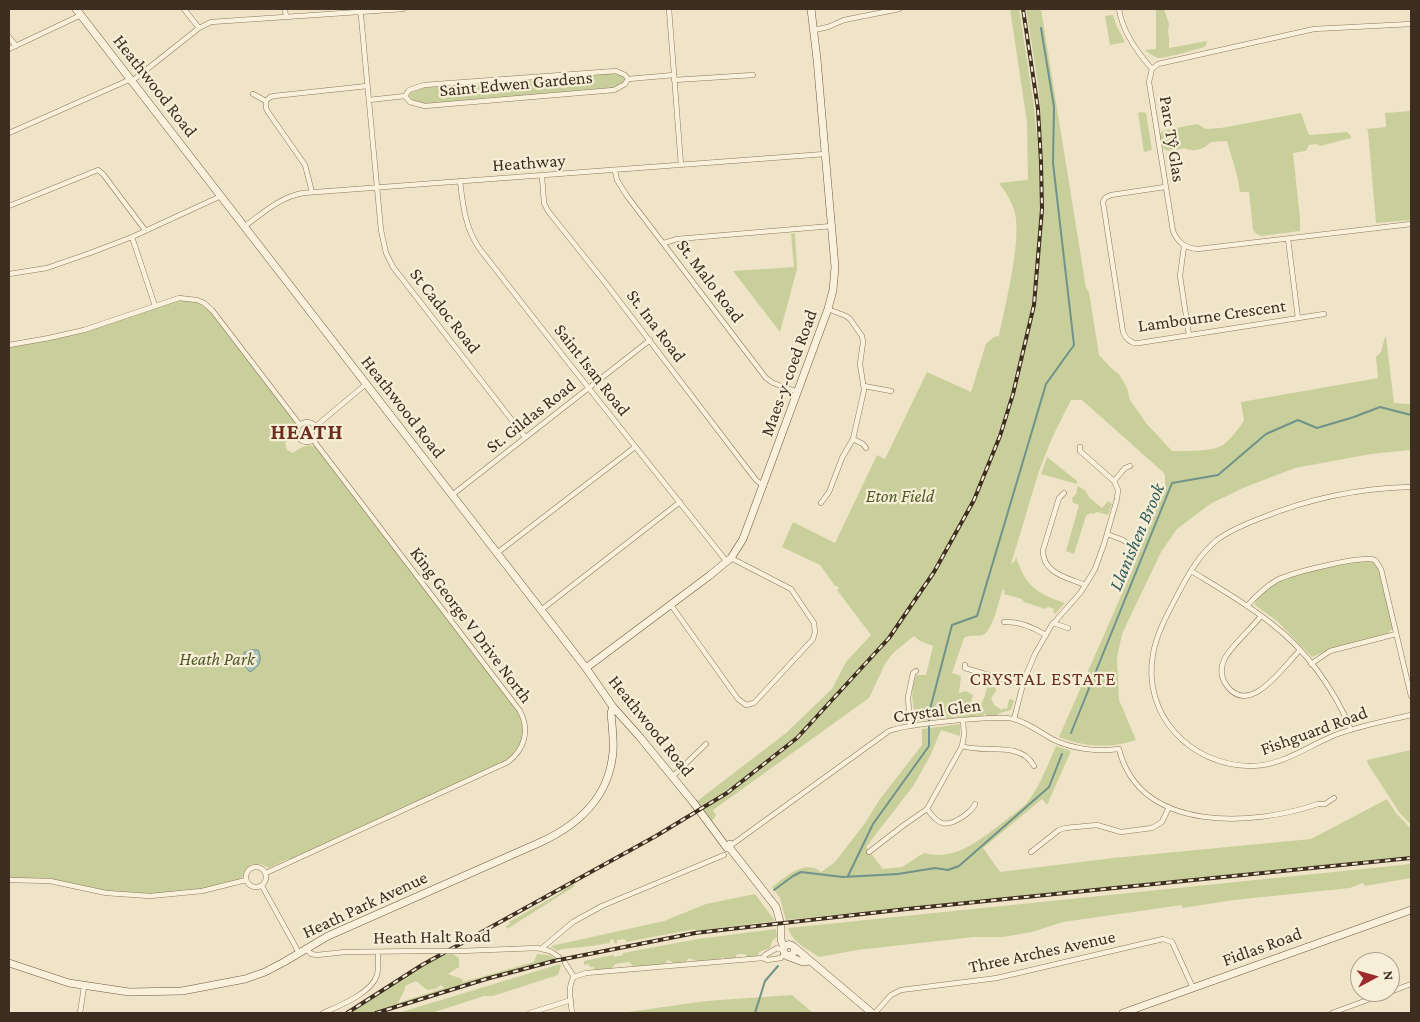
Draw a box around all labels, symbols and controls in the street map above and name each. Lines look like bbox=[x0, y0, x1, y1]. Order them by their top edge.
street label: Heathwood Road bbox=[108, 31, 202, 141]
street label: Saint Edwen Gardens bbox=[439, 67, 593, 101]
street label: Parc Tŷ Glas bbox=[1155, 94, 1189, 184]
street label: Heathway bbox=[492, 150, 566, 176]
street label: St. Malo Road bbox=[672, 235, 748, 327]
street label: St Cadoc Road bbox=[405, 264, 485, 358]
street label: St. Ina Road bbox=[622, 285, 690, 367]
street label: Lambourne Crescent bbox=[1137, 295, 1287, 337]
street label: Maes-y-coed Road bbox=[756, 307, 822, 439]
street label: Saint Isan Road bbox=[549, 320, 635, 420]
street label: Heathwood Road bbox=[356, 352, 450, 462]
street label: St. Gildas Road bbox=[482, 374, 580, 458]
district label: HEATH bbox=[270, 419, 344, 445]
water label: Llanishen Brook bbox=[1104, 480, 1170, 594]
park label: Eton Field bbox=[866, 485, 934, 507]
street label: King George V Drive North bbox=[405, 543, 537, 707]
park label: Heath Park bbox=[179, 648, 255, 670]
district label: CRYSTAL ESTATE bbox=[968, 668, 1118, 690]
street label: Heathwood Road bbox=[604, 671, 698, 781]
street label: Crystal Glen bbox=[892, 694, 982, 728]
street label: Fishguard Road bbox=[1258, 702, 1370, 760]
street label: Heath Park Avenue bbox=[299, 867, 431, 943]
street label: Fidlas Road bbox=[1219, 923, 1305, 971]
street label: Heath Halt Road bbox=[373, 925, 491, 949]
street label: Three Arches Avenue bbox=[967, 926, 1117, 978]
north arrow bbox=[1350, 952, 1400, 1002]
text: N bbox=[1380, 970, 1397, 981]

